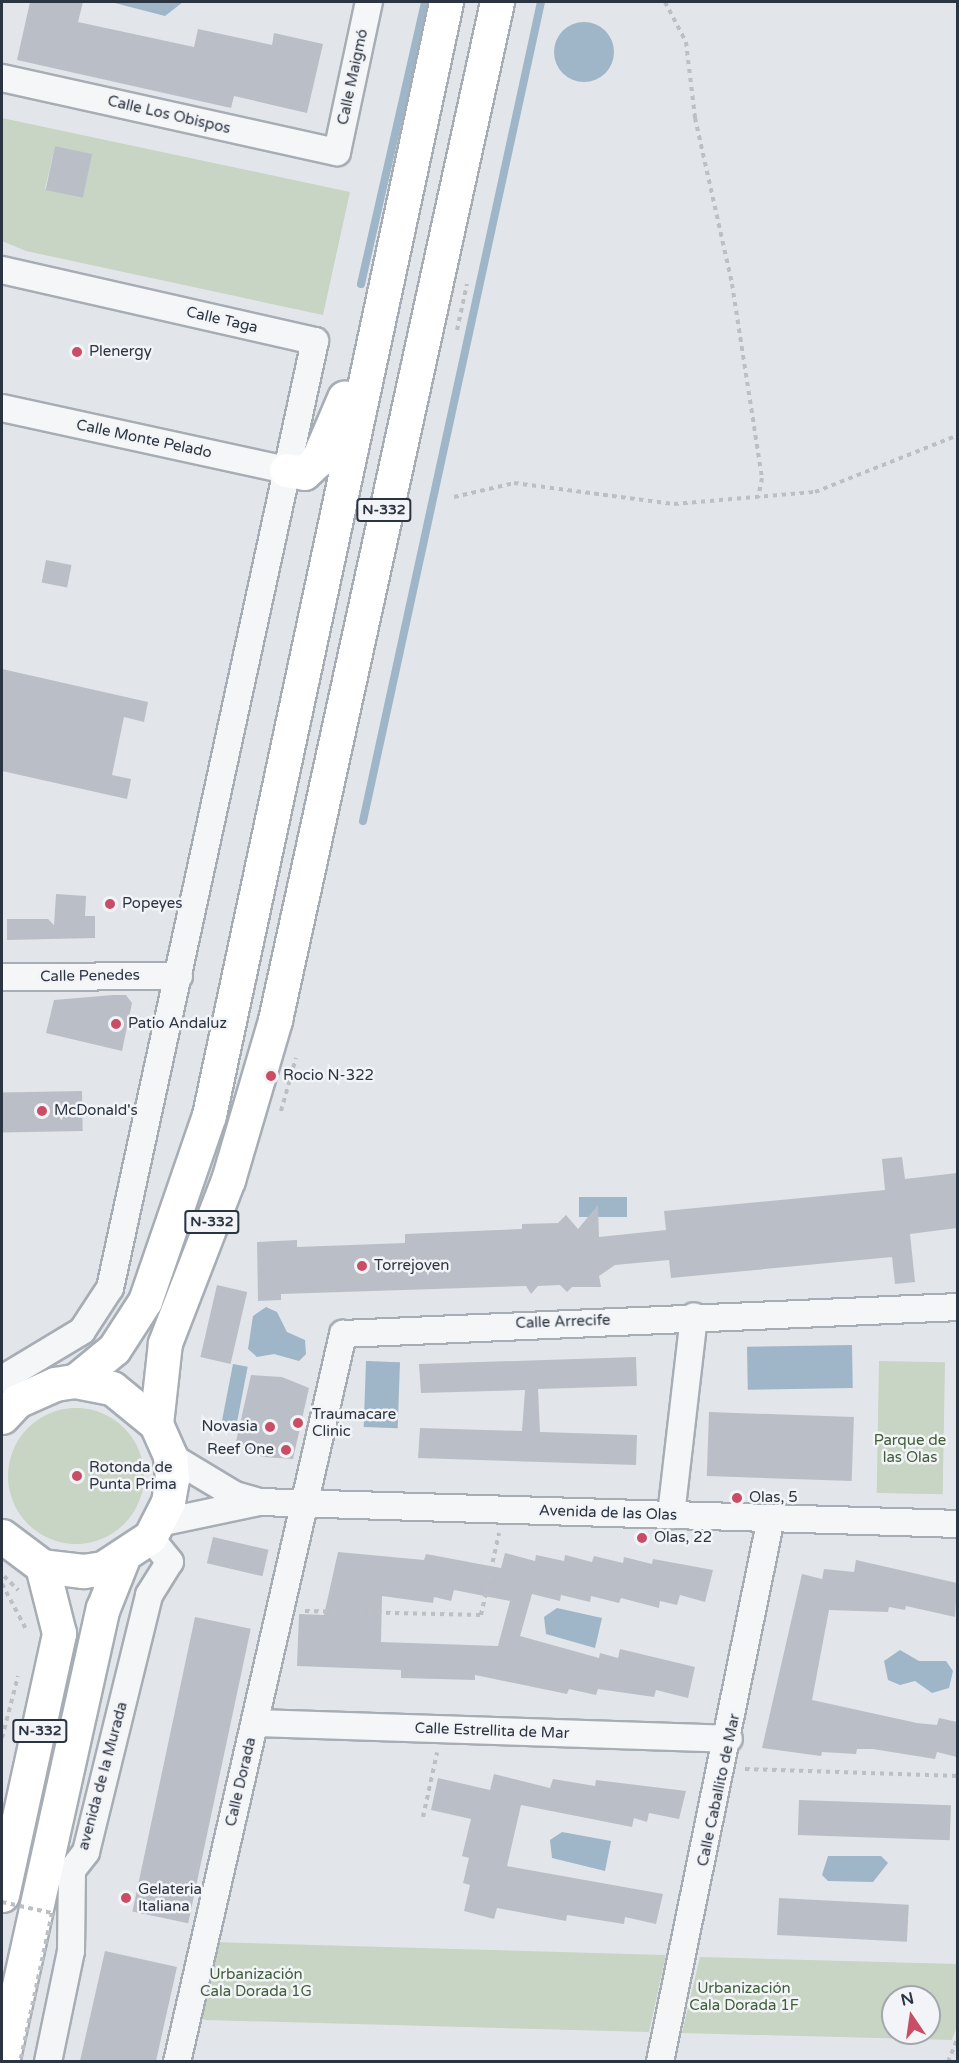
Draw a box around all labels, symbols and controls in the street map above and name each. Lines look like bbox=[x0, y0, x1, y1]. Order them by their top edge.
street label: Calle Maigmó bbox=[334, 27, 372, 127]
street label: Calle Los Obispos bbox=[106, 92, 232, 138]
street label: Calle Taga bbox=[184, 303, 260, 337]
place label: Plenergy bbox=[89, 343, 152, 361]
marker: Plenergy bbox=[70, 345, 84, 359]
street label: Calle Monte Pelado bbox=[75, 416, 213, 462]
road number: N-332 bbox=[356, 499, 412, 521]
place label: Popeyes bbox=[122, 895, 183, 913]
marker: Popeyes bbox=[103, 897, 117, 911]
street label: Calle Penedes bbox=[40, 966, 140, 986]
place label: Patio Andaluz bbox=[128, 1015, 227, 1033]
marker: Patio Andaluz bbox=[109, 1017, 123, 1031]
place label: Rocio N-322 bbox=[283, 1067, 374, 1085]
marker: Rocio N-322 bbox=[264, 1069, 278, 1083]
place label: McDonald's bbox=[54, 1102, 138, 1120]
marker: McDonald's bbox=[35, 1104, 49, 1118]
road number: N-332 bbox=[184, 1211, 240, 1233]
place label: Torrejoven bbox=[374, 1257, 449, 1275]
marker: Torrejoven bbox=[355, 1259, 369, 1273]
street label: Calle Arrecife bbox=[515, 1311, 611, 1333]
place label: Traumacare Clinic bbox=[312, 1405, 396, 1440]
marker: Traumacare Clinic bbox=[289, 1414, 307, 1432]
place label: Novasia bbox=[201, 1418, 258, 1436]
marker: Novasia bbox=[263, 1420, 277, 1434]
park label: Parque de las Olas bbox=[874, 1431, 946, 1466]
place label: Reef One bbox=[207, 1441, 274, 1459]
marker: Reef One bbox=[279, 1443, 293, 1457]
place label: Rotonda de Punta Prima bbox=[89, 1458, 177, 1493]
marker: Rotonda de Punta Prima bbox=[70, 1469, 84, 1483]
place label: Olas, 5 bbox=[749, 1489, 798, 1507]
marker: Olas, 5 bbox=[730, 1491, 744, 1505]
street label: Avenida de las Olas bbox=[539, 1502, 677, 1524]
place label: Olas, 22 bbox=[654, 1529, 712, 1547]
marker: Olas, 22 bbox=[635, 1531, 649, 1545]
street label: avenida de la Murada bbox=[75, 1700, 131, 1852]
street label: Calle Caballito de Mar bbox=[694, 1712, 744, 1868]
street label: Calle Estrellita de Mar bbox=[414, 1719, 570, 1743]
road number: N-332 bbox=[12, 1720, 68, 1742]
street label: Calle Dorada bbox=[222, 1736, 260, 1828]
place label: Gelateria Italiana bbox=[138, 1880, 202, 1915]
marker: Gelateria Italiana bbox=[119, 1891, 133, 1905]
park label: Urbanización Cala Dorada 1G bbox=[200, 1965, 312, 2000]
park label: Urbanización Cala Dorada 1F bbox=[689, 1979, 799, 2014]
north arrow bbox=[881, 1985, 941, 2045]
text: N bbox=[899, 1988, 916, 2011]

